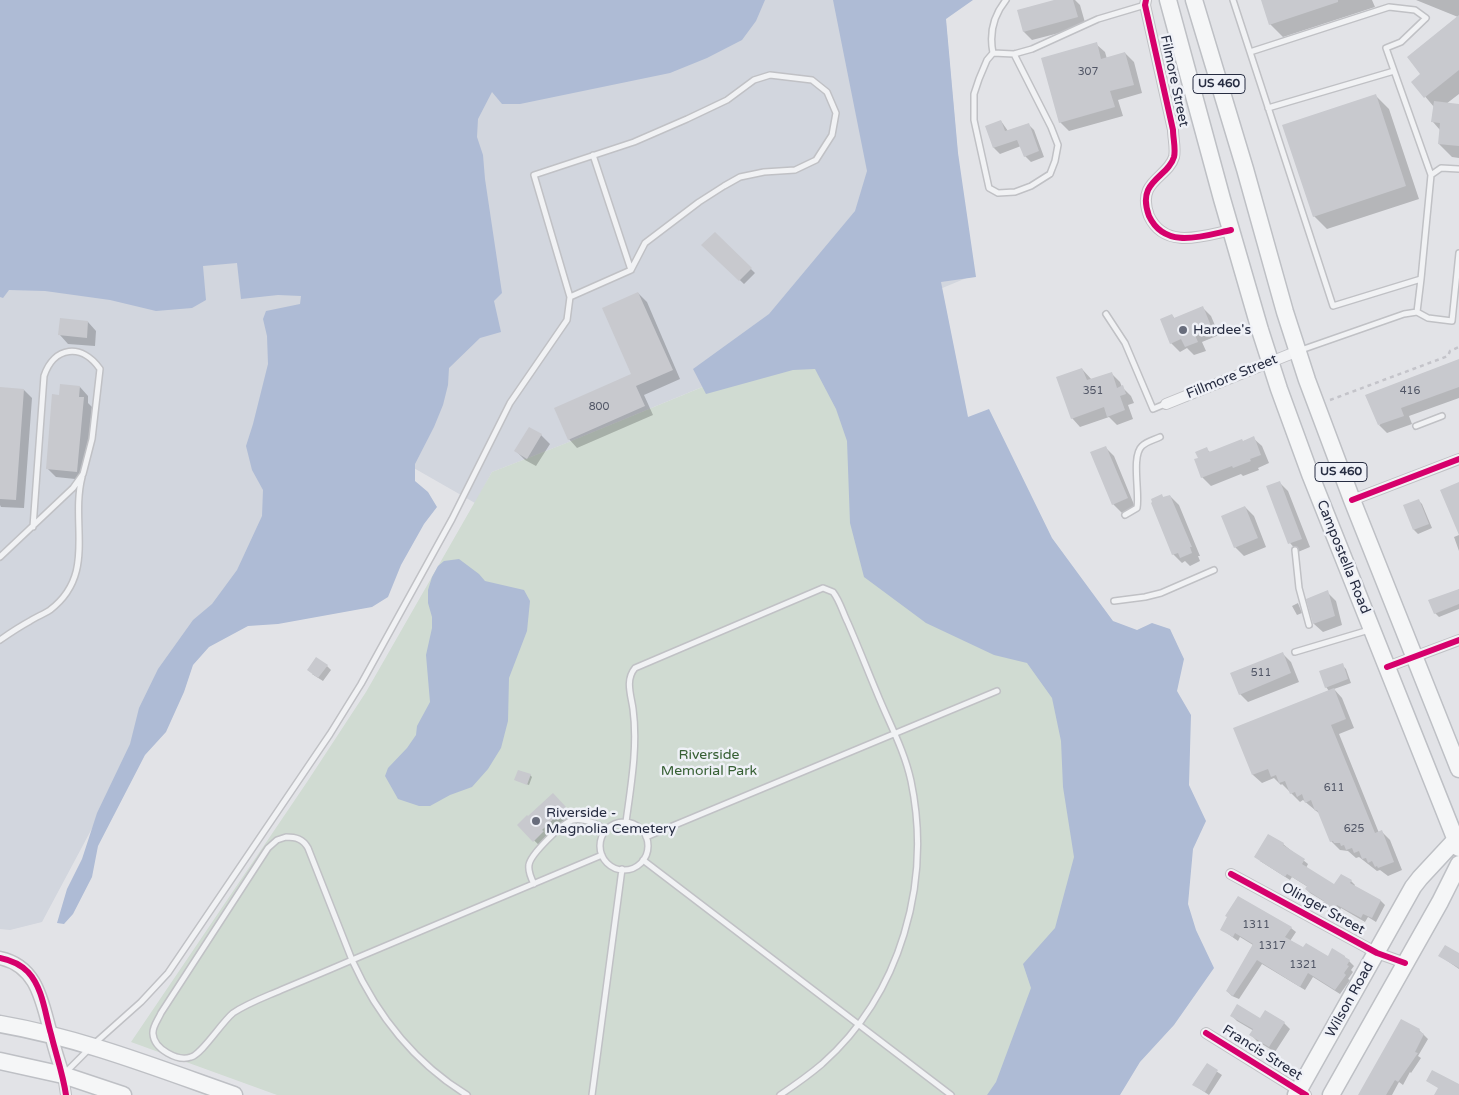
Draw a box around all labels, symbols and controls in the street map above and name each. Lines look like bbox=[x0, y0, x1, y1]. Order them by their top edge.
street label: Filmore Street bbox=[1156, 34, 1192, 128]
house number: 307 bbox=[1078, 65, 1098, 79]
road number: US 460 bbox=[1193, 74, 1245, 94]
place label: Hardee's bbox=[1193, 322, 1251, 338]
marker: Hardee's bbox=[1177, 324, 1189, 336]
street label: Fillmore Street bbox=[1184, 351, 1280, 403]
house number: 351 bbox=[1083, 384, 1103, 398]
house number: 416 bbox=[1400, 384, 1420, 398]
house number: 800 bbox=[589, 400, 609, 414]
road number: US 460 bbox=[1315, 462, 1367, 482]
street label: Campostella Road bbox=[1312, 498, 1374, 616]
house number: 511 bbox=[1251, 666, 1271, 680]
park label: Riverside Memorial Park bbox=[661, 747, 757, 780]
house number: 611 bbox=[1324, 781, 1344, 795]
place label: Riverside - Magnolia Cemetery bbox=[546, 805, 676, 838]
marker: Riverside - Magnolia Cemetery bbox=[530, 815, 542, 827]
house number: 625 bbox=[1344, 822, 1364, 836]
street label: Olinger Street bbox=[1278, 879, 1368, 939]
house number: 1311 bbox=[1242, 918, 1270, 932]
house number: 1317 bbox=[1258, 939, 1286, 953]
house number: 1321 bbox=[1289, 958, 1317, 972]
street label: Wilson Road bbox=[1322, 959, 1378, 1041]
street label: Francis Street bbox=[1219, 1022, 1305, 1084]

